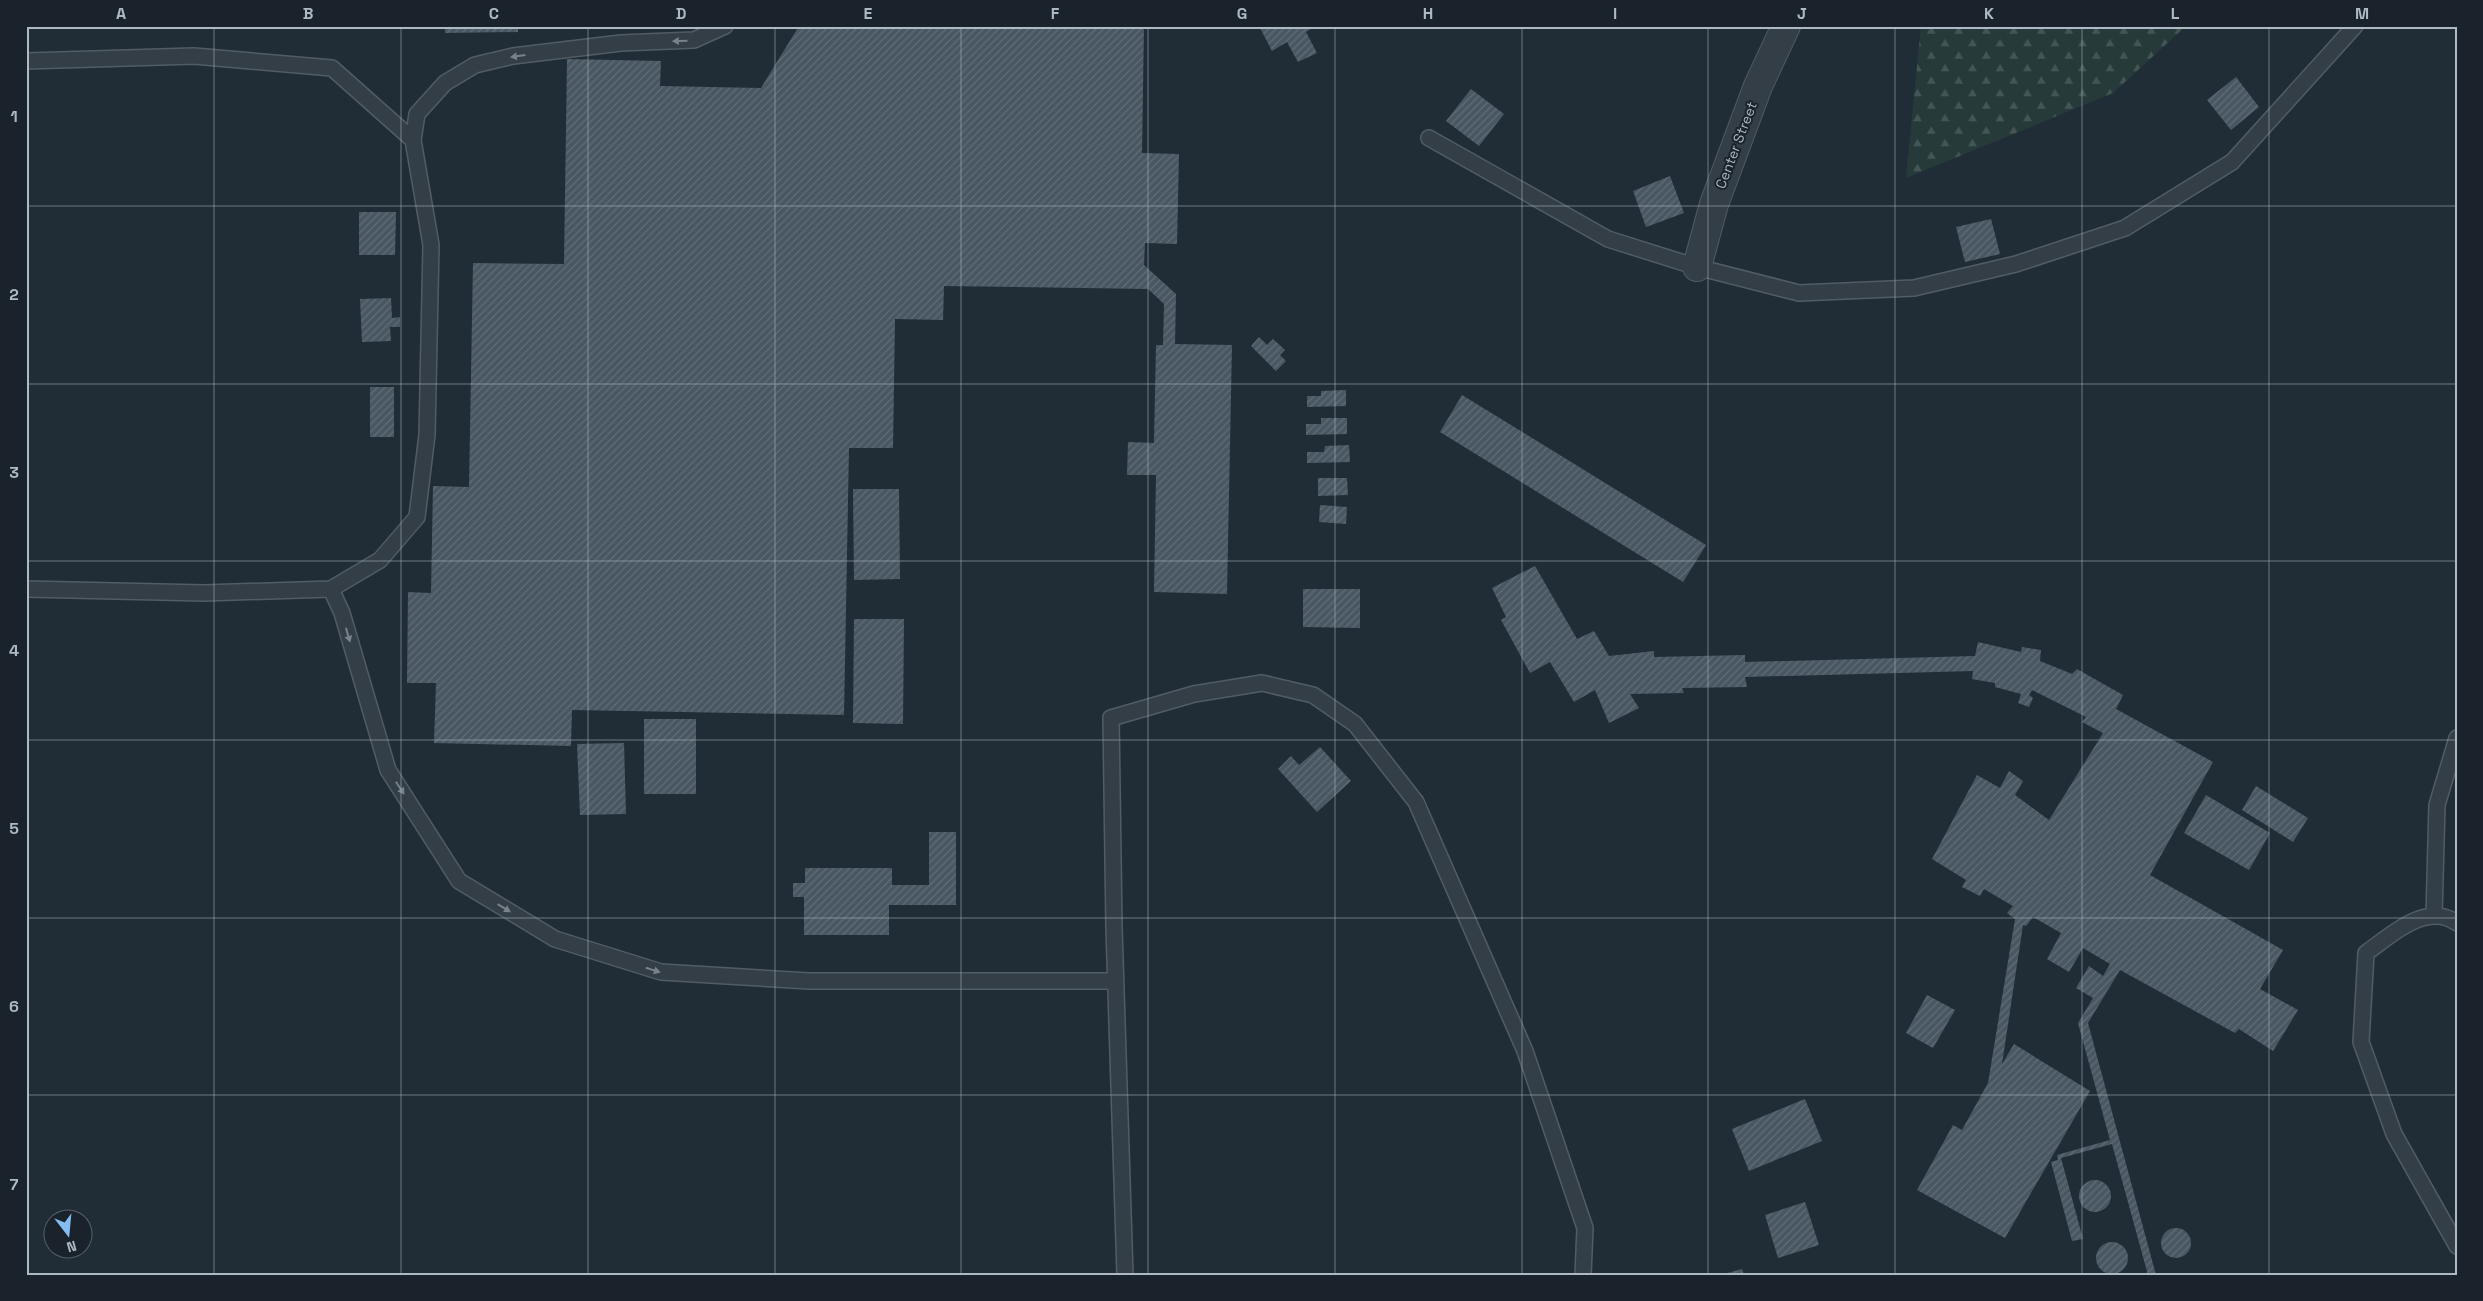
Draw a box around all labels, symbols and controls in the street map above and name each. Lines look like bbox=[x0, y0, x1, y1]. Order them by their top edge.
text: A bbox=[116, 3, 126, 24]
text: B bbox=[303, 3, 313, 24]
text: C bbox=[489, 3, 499, 24]
text: D bbox=[676, 3, 686, 24]
text: E bbox=[864, 3, 873, 24]
text: F bbox=[1051, 3, 1060, 24]
text: G bbox=[1237, 3, 1247, 24]
text: H bbox=[1423, 3, 1433, 24]
text: I bbox=[1613, 3, 1617, 24]
text: J bbox=[1797, 3, 1807, 24]
text: K bbox=[1984, 3, 1994, 24]
text: L bbox=[2171, 3, 2180, 24]
text: M bbox=[2355, 3, 2369, 24]
one-way arrow bbox=[671, 37, 687, 45]
one-way arrow bbox=[510, 52, 526, 60]
street label: Center Street bbox=[1711, 99, 1761, 191]
text: 1 bbox=[10, 106, 18, 127]
text: 2 bbox=[9, 284, 19, 305]
text: 3 bbox=[9, 462, 19, 483]
one-way arrow bbox=[345, 628, 353, 643]
text: 4 bbox=[9, 640, 19, 661]
one-way arrow bbox=[395, 782, 405, 795]
text: 5 bbox=[9, 818, 19, 839]
one-way arrow bbox=[497, 904, 510, 913]
one-way arrow bbox=[646, 966, 661, 974]
text: 6 bbox=[9, 996, 19, 1017]
text: 7 bbox=[10, 1174, 19, 1195]
north arrow bbox=[42, 1208, 92, 1258]
text: N bbox=[65, 1237, 79, 1256]

